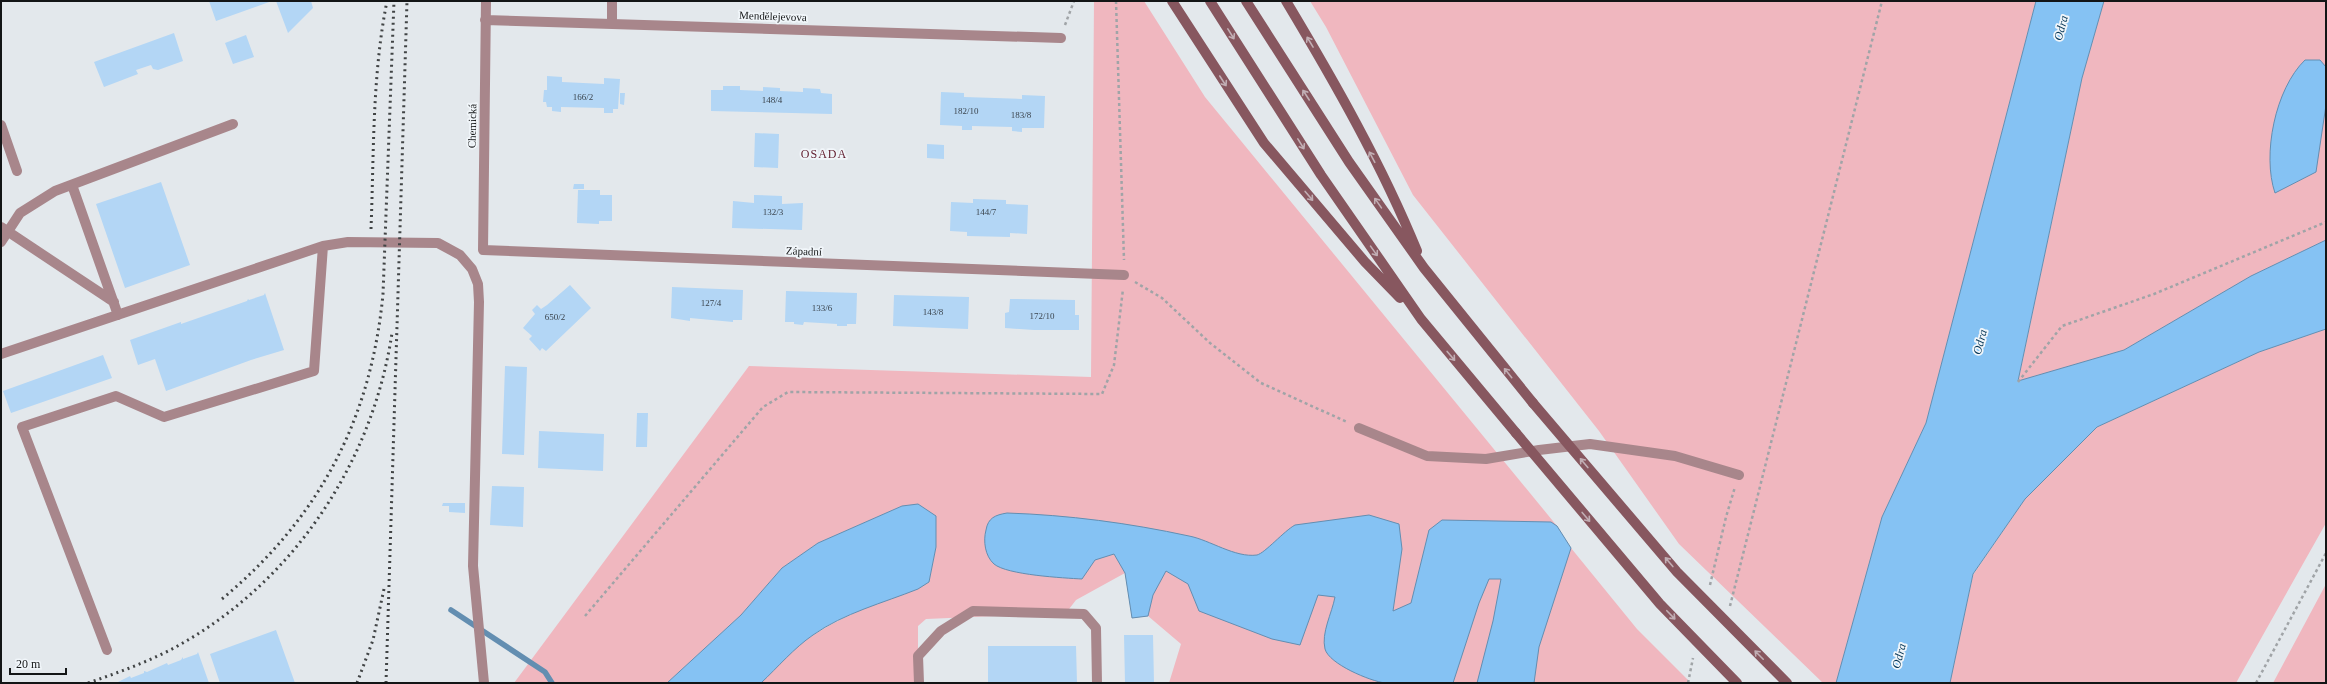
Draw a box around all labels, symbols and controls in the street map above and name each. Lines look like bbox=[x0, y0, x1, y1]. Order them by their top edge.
street label: Mendělejevova bbox=[739, 9, 807, 23]
water label: Odra bbox=[2051, 14, 2071, 42]
one-way arrow bbox=[1228, 28, 1236, 40]
one-way arrow bbox=[1306, 36, 1314, 48]
one-way arrow bbox=[1219, 75, 1227, 86]
one-way arrow bbox=[1302, 90, 1310, 101]
house number: 166/2 bbox=[573, 92, 593, 102]
house number: 148/4 bbox=[762, 95, 783, 105]
street label: Chemická bbox=[466, 103, 478, 148]
house number: 182/10 bbox=[953, 106, 979, 116]
house number: 183/8 bbox=[1011, 110, 1032, 120]
one-way arrow bbox=[1297, 138, 1305, 149]
district label: OSADA bbox=[801, 147, 847, 161]
one-way arrow bbox=[1368, 151, 1375, 163]
one-way arrow bbox=[1305, 191, 1314, 201]
one-way arrow bbox=[1374, 198, 1382, 209]
house number: 132/3 bbox=[763, 207, 784, 217]
house number: 144/7 bbox=[976, 207, 997, 217]
street label: Západní bbox=[786, 244, 822, 258]
one-way arrow bbox=[1370, 246, 1378, 257]
house number: 127/4 bbox=[701, 298, 722, 308]
house number: 133/6 bbox=[812, 303, 833, 313]
house number: 143/8 bbox=[923, 307, 944, 317]
house number: 172/10 bbox=[1029, 311, 1055, 321]
house number: 650/2 bbox=[545, 312, 565, 322]
water label: Odra bbox=[1970, 328, 1990, 356]
one-way arrow bbox=[1446, 351, 1455, 361]
one-way arrow bbox=[1504, 367, 1513, 378]
one-way arrow bbox=[1580, 458, 1589, 469]
one-way arrow bbox=[1582, 511, 1591, 522]
one-way arrow bbox=[1664, 557, 1673, 568]
one-way arrow bbox=[1666, 610, 1676, 620]
water label: Odra bbox=[1889, 642, 1909, 670]
scale bar bbox=[10, 650, 66, 676]
one-way arrow bbox=[1755, 650, 1764, 660]
text: 20 m bbox=[16, 657, 41, 671]

